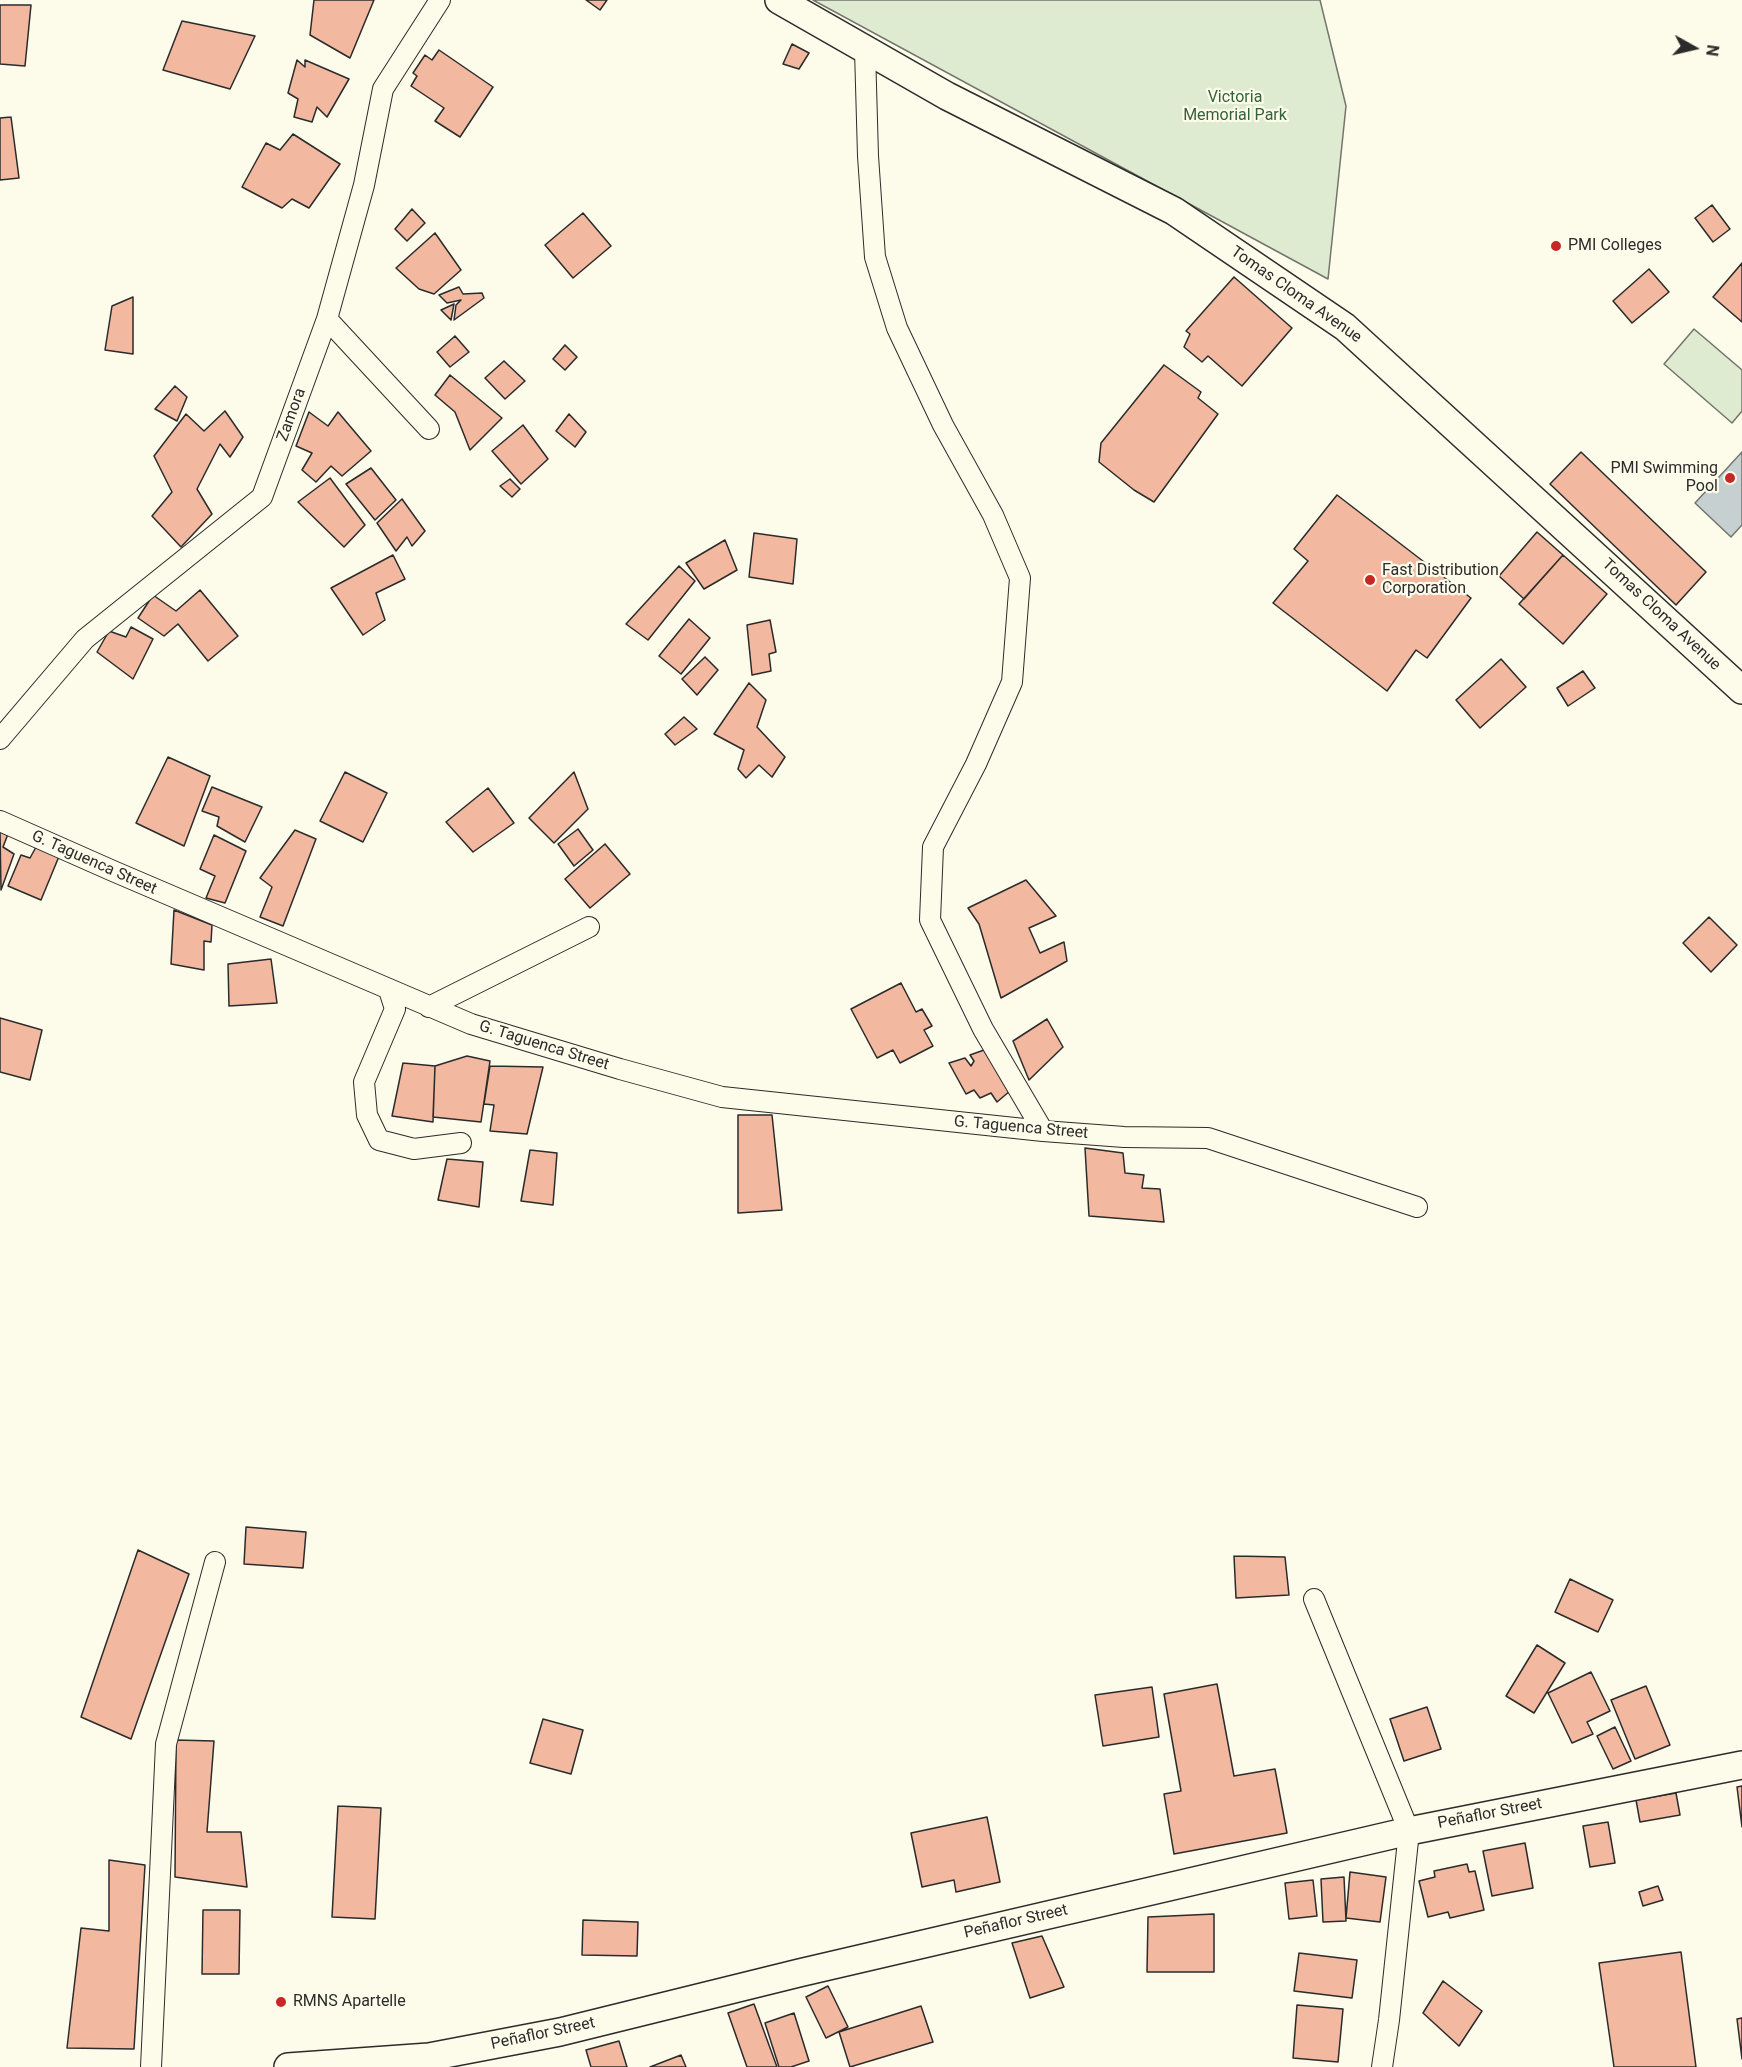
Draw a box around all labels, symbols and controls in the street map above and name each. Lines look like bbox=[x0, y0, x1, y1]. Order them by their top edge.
north arrow bbox=[1664, 18, 1724, 78]
text: N bbox=[1702, 44, 1723, 57]
park label: Victoria Memorial Park bbox=[1183, 88, 1287, 126]
place label: PMI Colleges bbox=[1568, 236, 1662, 256]
marker: PMI Colleges bbox=[1549, 239, 1563, 253]
street label: Tomas Cloma Avenue bbox=[1227, 243, 1365, 347]
street label: Zamora bbox=[274, 386, 310, 444]
place label: PMI Swimming Pool bbox=[1610, 459, 1718, 497]
marker: PMI Swimming Pool bbox=[1723, 471, 1737, 485]
street label: Tomas Cloma Avenue bbox=[1598, 555, 1724, 675]
place label: Fast Distribution Corporation bbox=[1382, 561, 1499, 599]
marker: Fast Distribution Corporation bbox=[1363, 573, 1377, 587]
street label: G. Taguenca Street bbox=[29, 827, 159, 899]
street label: G. Taguenca Street bbox=[477, 1017, 611, 1075]
street label: G. Taguenca Street bbox=[953, 1113, 1089, 1143]
street label: Peñaflor Street bbox=[1436, 1794, 1544, 1834]
street label: Peñaflor Street bbox=[962, 1901, 1070, 1943]
place label: RMNS Apartelle bbox=[293, 1992, 406, 2012]
marker: RMNS Apartelle bbox=[274, 1995, 288, 2009]
street label: Peñaflor Street bbox=[489, 2014, 597, 2054]

